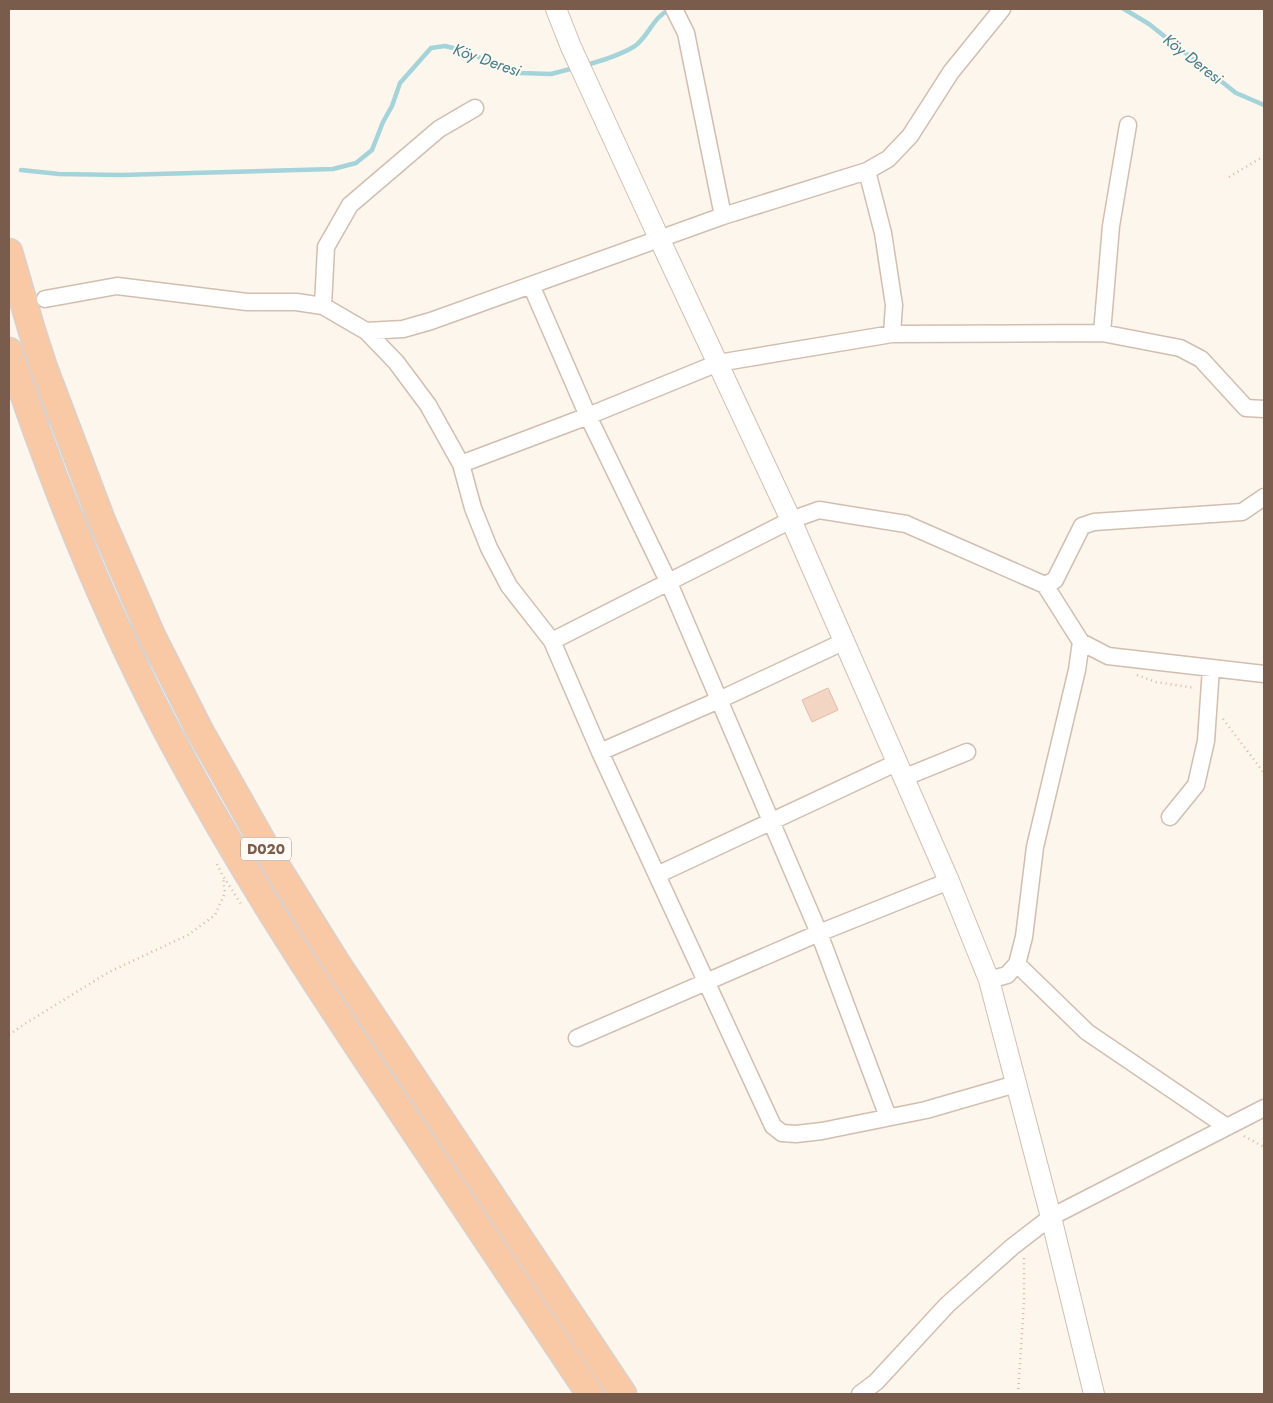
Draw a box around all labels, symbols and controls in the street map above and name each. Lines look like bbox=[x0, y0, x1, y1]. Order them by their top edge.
water label: Köy Deresi bbox=[1158, 28, 1228, 90]
water label: Köy Deresi bbox=[450, 38, 525, 83]
road number: D020 bbox=[241, 838, 291, 861]

